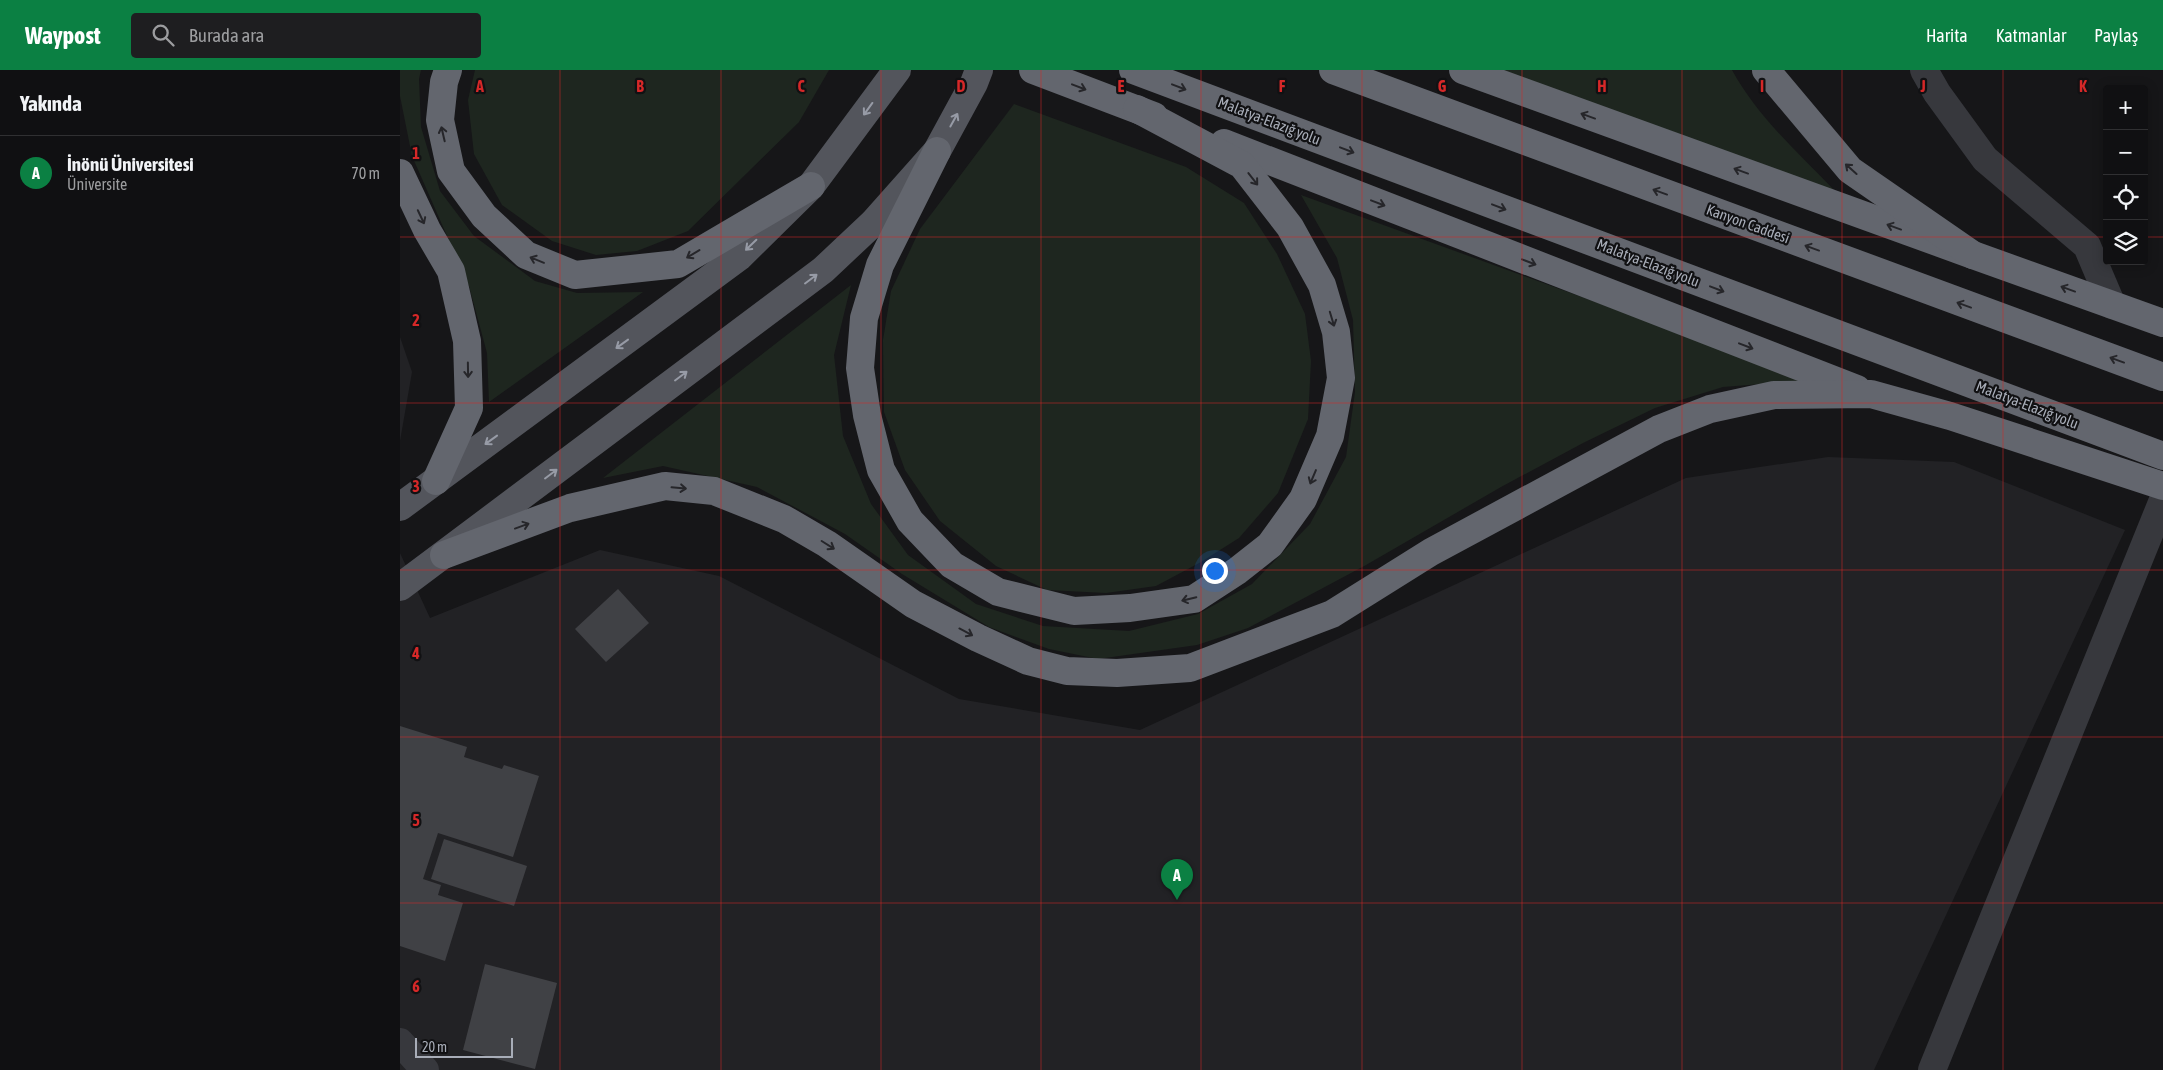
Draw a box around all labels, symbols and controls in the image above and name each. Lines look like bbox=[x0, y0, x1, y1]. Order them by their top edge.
search box bbox=[131, 13, 481, 58]
icon: search bbox=[149, 21, 177, 49]
text: Waypost bbox=[25, 22, 101, 49]
text: Burada ara bbox=[189, 24, 264, 46]
text: Harita bbox=[1926, 25, 1968, 46]
text: Katmanlar bbox=[1996, 25, 2066, 46]
text: Paylaş bbox=[2094, 25, 2138, 46]
text: A bbox=[475, 77, 484, 95]
text: B bbox=[636, 77, 644, 95]
text: C bbox=[797, 77, 805, 95]
text: D bbox=[957, 77, 966, 95]
text: E bbox=[1118, 77, 1125, 95]
text: F bbox=[1279, 77, 1286, 95]
text: G bbox=[1438, 77, 1447, 95]
text: H bbox=[1597, 77, 1607, 95]
text: I bbox=[1760, 77, 1764, 95]
text: J bbox=[1919, 77, 1926, 95]
text: K bbox=[2079, 77, 2087, 95]
one-way arrow bbox=[1071, 83, 1086, 92]
one-way arrow bbox=[1170, 83, 1186, 92]
map controls bbox=[2103, 85, 2148, 265]
button: + bbox=[2103, 85, 2148, 130]
text: Yakında bbox=[20, 91, 82, 115]
street label: Malatya-Elazığ yolu bbox=[1216, 93, 1323, 148]
one-way arrow bbox=[863, 102, 873, 116]
one-way arrow bbox=[1581, 111, 1597, 120]
one-way arrow bbox=[949, 113, 959, 127]
one-way arrow bbox=[438, 127, 447, 143]
button: − bbox=[2103, 130, 2148, 175]
text: 1 bbox=[412, 144, 420, 162]
one-way arrow bbox=[1339, 146, 1354, 155]
text: İnönü Üniversitesi bbox=[67, 153, 194, 175]
text: A bbox=[32, 164, 40, 182]
text: 70 m bbox=[351, 164, 380, 182]
one-way arrow bbox=[1844, 164, 1857, 175]
one-way arrow bbox=[1734, 166, 1749, 175]
one-way arrow bbox=[1247, 173, 1258, 186]
text: Üniversite bbox=[67, 175, 127, 193]
button: locate bbox=[2103, 175, 2148, 220]
one-way arrow bbox=[1653, 187, 1668, 196]
one-way arrow bbox=[1369, 199, 1385, 208]
street label: Kanyon Caddesi bbox=[1704, 201, 1792, 246]
one-way arrow bbox=[1491, 203, 1506, 212]
one-way arrow bbox=[417, 209, 426, 224]
button: layers bbox=[2103, 220, 2148, 265]
one-way arrow bbox=[1887, 222, 1902, 231]
street label: Malatya-Elazığ yolu bbox=[1595, 235, 1702, 290]
one-way arrow bbox=[745, 239, 757, 251]
one-way arrow bbox=[1805, 243, 1820, 252]
one-way arrow bbox=[687, 250, 701, 260]
one-way arrow bbox=[530, 254, 545, 264]
one-way arrow bbox=[1521, 257, 1536, 267]
one-way arrow bbox=[804, 274, 818, 284]
one-way arrow bbox=[2060, 284, 2076, 293]
one-way arrow bbox=[1709, 285, 1724, 294]
one-way arrow bbox=[1957, 300, 1973, 309]
text: 2 bbox=[412, 311, 420, 329]
one-way arrow bbox=[1328, 311, 1338, 327]
one-way arrow bbox=[616, 338, 629, 349]
one-way arrow bbox=[1738, 342, 1753, 351]
one-way arrow bbox=[2110, 355, 2125, 364]
one-way arrow bbox=[463, 362, 472, 378]
one-way arrow bbox=[674, 371, 687, 382]
street label: Malatya-Elazığ yolu bbox=[1974, 377, 2081, 432]
one-way arrow bbox=[484, 435, 498, 445]
one-way arrow bbox=[544, 469, 558, 479]
one-way arrow bbox=[1308, 469, 1317, 484]
text: 3 bbox=[412, 477, 420, 495]
one-way arrow bbox=[670, 483, 686, 492]
one-way arrow bbox=[514, 521, 529, 530]
one-way arrow bbox=[821, 541, 835, 551]
your location bbox=[1202, 558, 1228, 584]
one-way arrow bbox=[1181, 595, 1197, 604]
one-way arrow bbox=[958, 627, 973, 637]
text: 4 bbox=[411, 644, 420, 662]
text: 5 bbox=[412, 811, 420, 829]
pin: A bbox=[1161, 859, 1193, 900]
text: 6 bbox=[412, 977, 420, 995]
scale bar bbox=[415, 1035, 512, 1058]
text: 20 m bbox=[422, 1039, 447, 1055]

